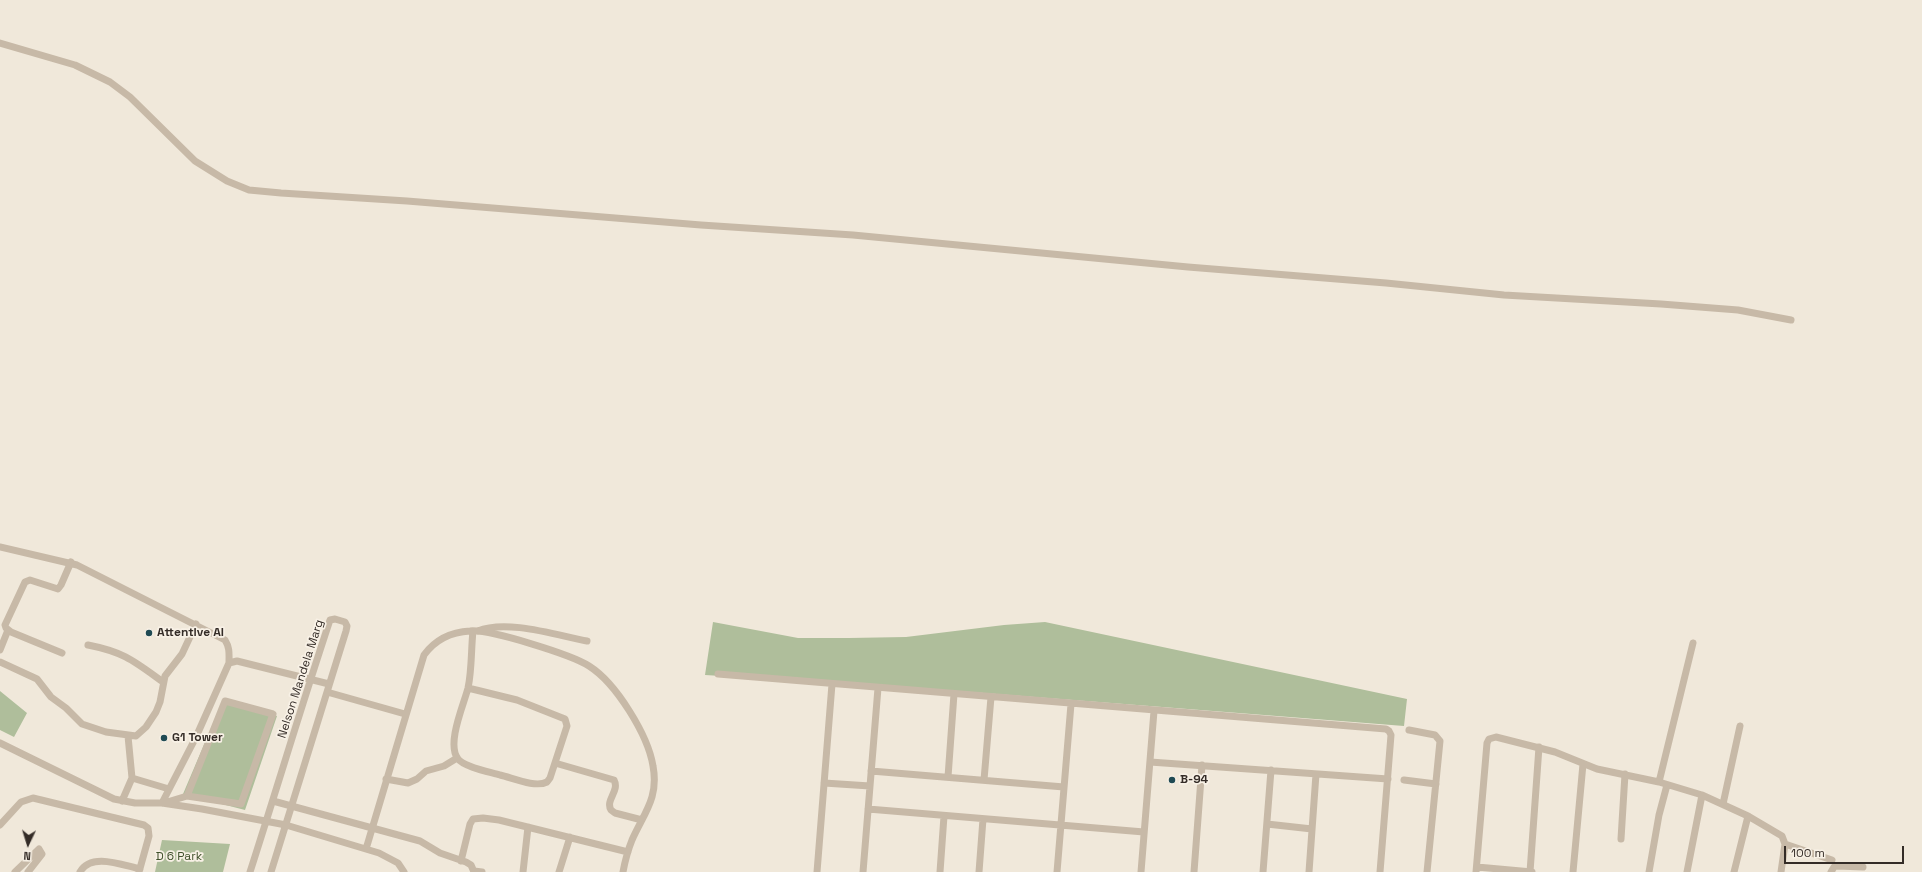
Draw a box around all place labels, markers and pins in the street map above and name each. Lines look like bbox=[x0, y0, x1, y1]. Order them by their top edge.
place label: Attentive AI bbox=[157, 626, 224, 640]
marker: Attentive AI bbox=[144, 628, 154, 638]
place label: G1 Tower bbox=[172, 731, 223, 745]
marker: G1 Tower bbox=[159, 733, 169, 743]
place label: B-94 bbox=[1180, 773, 1208, 787]
marker: B-94 bbox=[1167, 775, 1177, 785]

